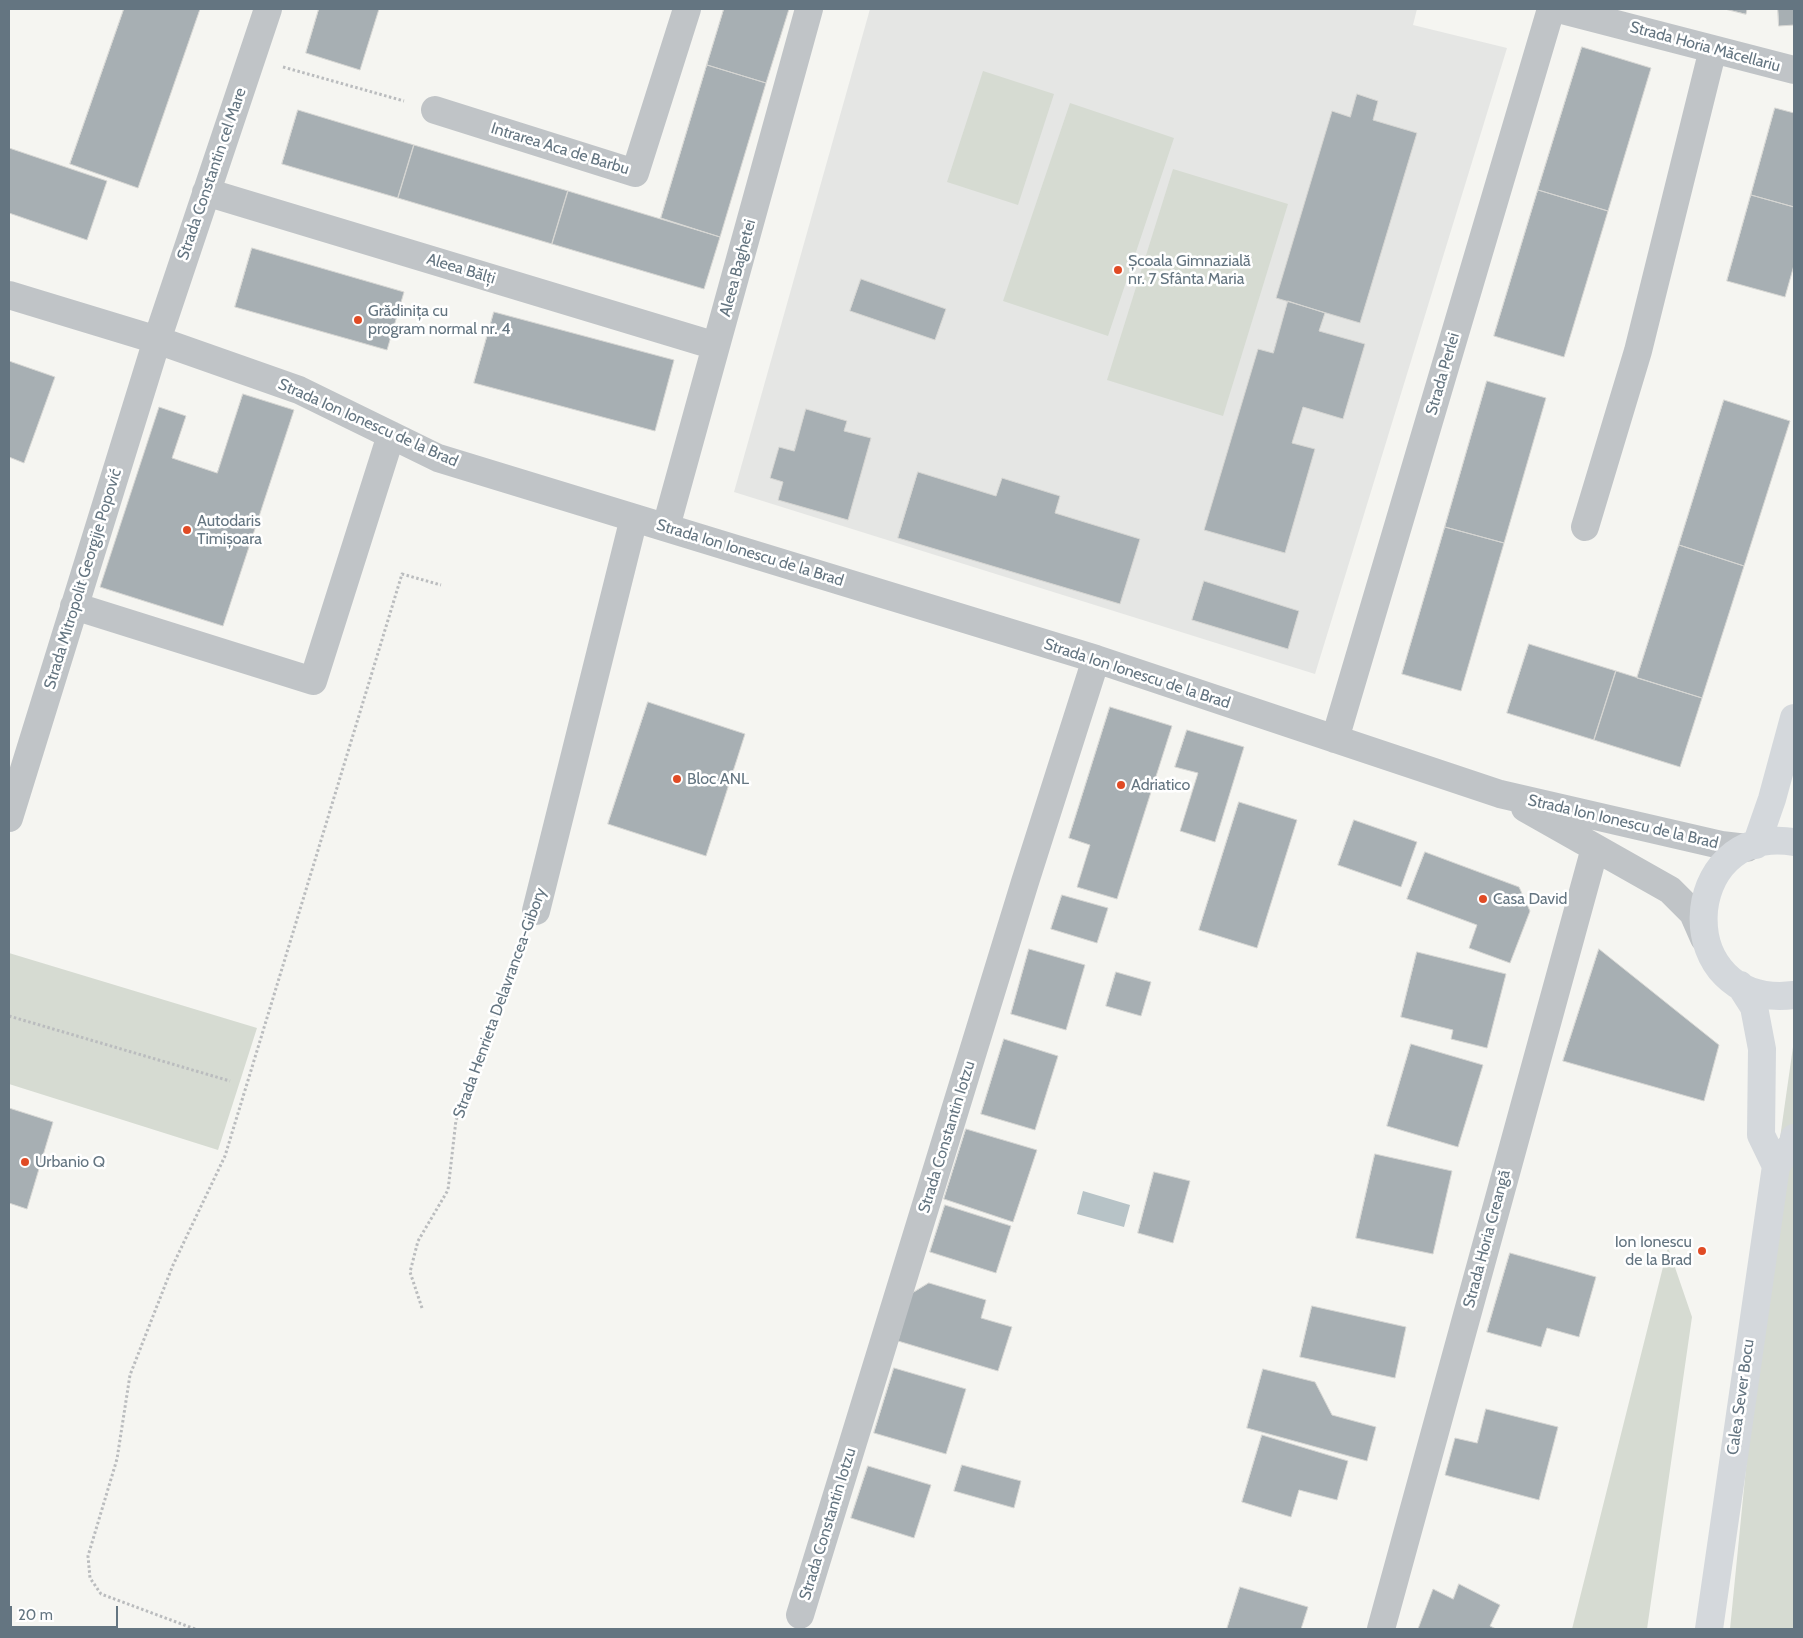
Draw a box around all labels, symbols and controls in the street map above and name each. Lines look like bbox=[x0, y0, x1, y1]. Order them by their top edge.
street label: Strada Horia Măcellariu bbox=[1628, 18, 1782, 76]
street label: Strada Constantin cel Mare bbox=[173, 85, 251, 263]
street label: Intrarea Aca de Barbu bbox=[489, 119, 631, 179]
street label: Aleea Baghetei bbox=[716, 217, 760, 319]
street label: Aleea Bălți bbox=[424, 249, 498, 289]
place label: Școala Gimnazială nr. 7 Sfânta Maria bbox=[1128, 251, 1251, 289]
marker: Școala Gimnazială nr. 7 Sfânta Maria bbox=[1112, 264, 1124, 276]
place label: Grădinița cu program normal nr. 4 bbox=[368, 301, 510, 339]
marker: Grădinița cu program normal nr. 4 bbox=[352, 314, 364, 326]
street label: Strada Perlei bbox=[1422, 331, 1464, 417]
street label: Strada Ion Ionescu de la Brad bbox=[275, 375, 461, 471]
street label: Strada Mitropolit Georgije Popović bbox=[40, 466, 126, 692]
place label: Autodaris Timișoara bbox=[197, 511, 262, 549]
street label: Strada Ion Ionescu de la Brad bbox=[654, 515, 846, 591]
marker: Autodaris Timișoara bbox=[181, 524, 193, 536]
street label: Strada Ion Ionescu de la Brad bbox=[1041, 635, 1233, 713]
place label: Bloc ANL bbox=[687, 769, 749, 789]
marker: Bloc ANL bbox=[671, 773, 683, 785]
place label: Adriatico bbox=[1131, 775, 1190, 795]
marker: Adriatico bbox=[1115, 779, 1127, 791]
street label: Strada Ion Ionescu de la Brad bbox=[1526, 791, 1720, 853]
street label: Strada Henrieta Delavrancea-Gibory bbox=[449, 885, 551, 1121]
place label: Casa David bbox=[1493, 889, 1567, 909]
marker: Casa David bbox=[1477, 893, 1489, 905]
street label: Strada Constantin Iotzu bbox=[915, 1058, 979, 1216]
place label: Urbanio Q bbox=[35, 1152, 105, 1172]
marker: Urbanio Q bbox=[19, 1156, 31, 1168]
street label: Strada Horia Creangă bbox=[1459, 1168, 1515, 1310]
place label: Ion Ionescu de la Brad bbox=[1615, 1232, 1692, 1270]
marker: Ion Ionescu de la Brad bbox=[1696, 1245, 1708, 1257]
street label: Calea Sever Bocu bbox=[1723, 1338, 1759, 1456]
street label: Strada Constantin Iotzu bbox=[796, 1445, 860, 1603]
scale bar bbox=[12, 1596, 120, 1628]
text: 20 m bbox=[18, 1606, 53, 1624]

